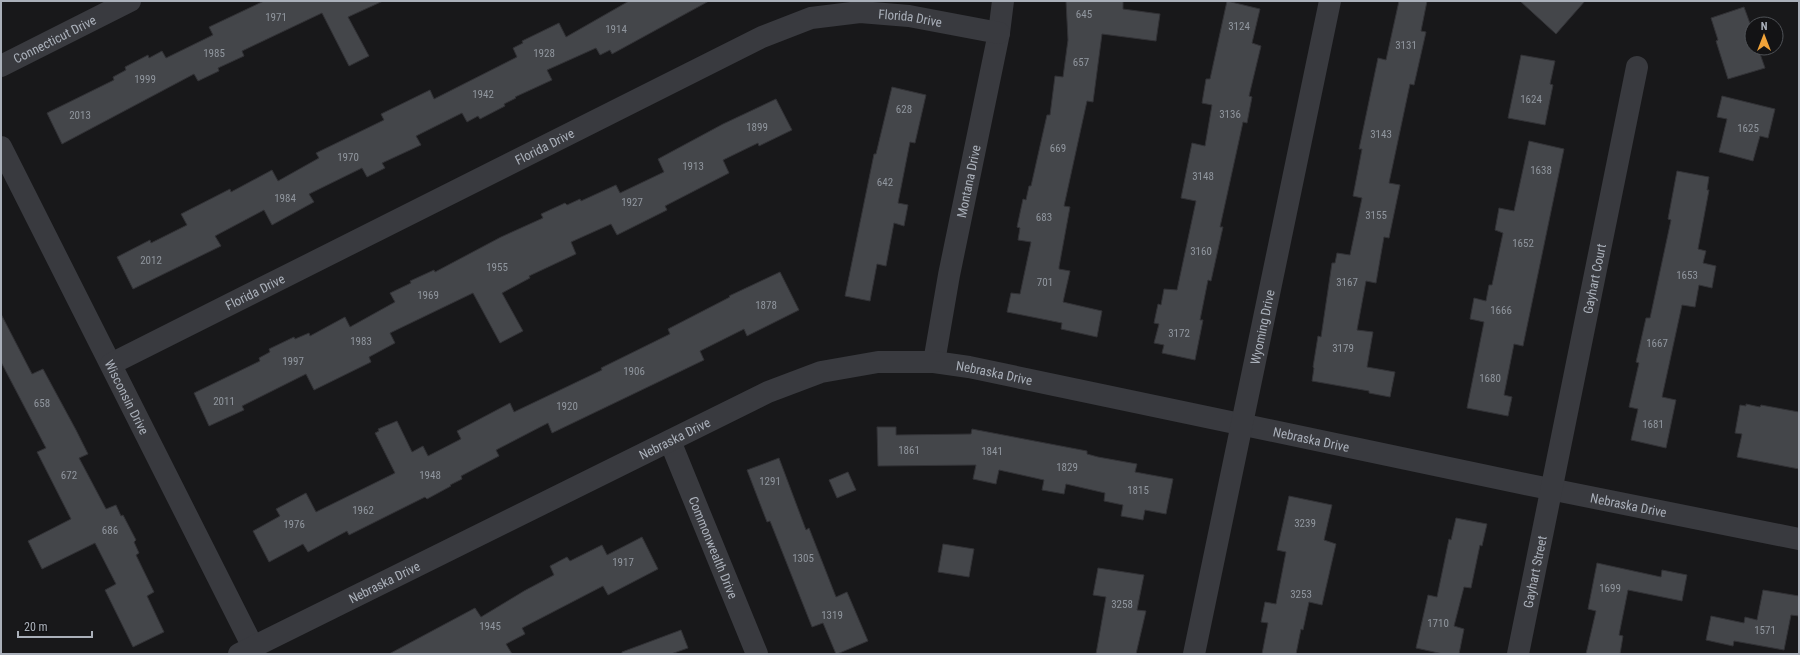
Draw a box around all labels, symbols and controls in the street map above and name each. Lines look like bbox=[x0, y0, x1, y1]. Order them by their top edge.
street label: Florida Drive bbox=[878, 7, 943, 30]
house number: 645 bbox=[1076, 8, 1092, 21]
house number: 1971 bbox=[265, 11, 287, 24]
street label: Connecticut Drive bbox=[11, 12, 99, 67]
north arrow bbox=[1744, 16, 1784, 56]
house number: 3124 bbox=[1228, 20, 1250, 33]
text: N bbox=[1761, 20, 1768, 33]
house number: 1914 bbox=[605, 23, 627, 36]
house number: 3131 bbox=[1395, 39, 1417, 52]
house number: 1985 bbox=[203, 47, 225, 60]
house number: 1928 bbox=[533, 47, 555, 60]
house number: 657 bbox=[1073, 56, 1089, 69]
house number: 1999 bbox=[134, 73, 156, 86]
house number: 1942 bbox=[472, 88, 494, 101]
house number: 1624 bbox=[1520, 93, 1542, 106]
house number: 628 bbox=[896, 103, 912, 116]
house number: 3136 bbox=[1219, 108, 1241, 121]
house number: 2013 bbox=[69, 109, 91, 122]
house number: 1899 bbox=[746, 121, 768, 134]
house number: 1625 bbox=[1737, 122, 1759, 135]
street label: Florida Drive bbox=[512, 126, 577, 168]
house number: 3143 bbox=[1370, 128, 1392, 141]
house number: 669 bbox=[1050, 142, 1066, 155]
street label: Montana Drive bbox=[954, 144, 984, 219]
house number: 1970 bbox=[337, 151, 359, 164]
house number: 1913 bbox=[682, 160, 704, 173]
house number: 1638 bbox=[1530, 164, 1552, 177]
house number: 3148 bbox=[1192, 170, 1214, 183]
house number: 642 bbox=[877, 176, 893, 189]
house number: 1984 bbox=[274, 192, 296, 205]
house number: 1927 bbox=[621, 196, 643, 209]
house number: 3155 bbox=[1365, 209, 1387, 222]
house number: 683 bbox=[1036, 211, 1052, 224]
house number: 1652 bbox=[1512, 237, 1534, 250]
street label: Gayhart Court bbox=[1580, 242, 1609, 315]
house number: 3160 bbox=[1190, 245, 1212, 258]
house number: 2012 bbox=[140, 254, 162, 267]
house number: 1955 bbox=[486, 261, 508, 274]
house number: 1653 bbox=[1676, 269, 1698, 282]
street label: Florida Drive bbox=[223, 271, 287, 313]
house number: 701 bbox=[1037, 276, 1053, 289]
house number: 3167 bbox=[1336, 276, 1358, 289]
street label: Wyoming Drive bbox=[1247, 288, 1278, 366]
house number: 1969 bbox=[417, 289, 439, 302]
house number: 1878 bbox=[755, 299, 777, 312]
house number: 1666 bbox=[1490, 304, 1512, 317]
house number: 3172 bbox=[1168, 327, 1190, 340]
house number: 1983 bbox=[350, 335, 372, 348]
house number: 1667 bbox=[1646, 337, 1668, 350]
house number: 3179 bbox=[1332, 342, 1354, 355]
house number: 1997 bbox=[282, 355, 304, 368]
street label: Wisconsin Drive bbox=[101, 357, 152, 437]
street label: Nebraska Drive bbox=[955, 358, 1034, 388]
house number: 1906 bbox=[623, 365, 645, 378]
house number: 1680 bbox=[1479, 372, 1501, 385]
house number: 2011 bbox=[213, 395, 235, 408]
house number: 658 bbox=[34, 397, 50, 410]
house number: 1920 bbox=[556, 400, 578, 413]
street label: Nebraska Drive bbox=[637, 415, 713, 463]
house number: 1681 bbox=[1642, 418, 1664, 431]
street label: Nebraska Drive bbox=[1272, 424, 1351, 455]
house number: 1861 bbox=[898, 444, 920, 457]
house number: 1841 bbox=[981, 445, 1003, 458]
house number: 1829 bbox=[1056, 461, 1078, 474]
house number: 672 bbox=[61, 469, 77, 482]
house number: 1948 bbox=[419, 469, 441, 482]
house number: 1291 bbox=[759, 475, 781, 488]
house number: 1815 bbox=[1127, 484, 1149, 497]
street label: Nebraska Drive bbox=[1589, 490, 1668, 520]
street label: Commonwealth Drive bbox=[685, 494, 741, 601]
house number: 1962 bbox=[352, 504, 374, 517]
house number: 3239 bbox=[1294, 517, 1316, 530]
house number: 1976 bbox=[283, 518, 305, 531]
house number: 686 bbox=[102, 524, 118, 537]
street label: Gayhart Street bbox=[1521, 534, 1550, 609]
house number: 1305 bbox=[792, 552, 814, 565]
house number: 1917 bbox=[612, 556, 634, 569]
street label: Nebraska Drive bbox=[346, 559, 422, 606]
house number: 1699 bbox=[1599, 582, 1621, 595]
house number: 3253 bbox=[1290, 588, 1312, 601]
house number: 3258 bbox=[1111, 598, 1133, 611]
house number: 1319 bbox=[821, 609, 843, 622]
scale bar bbox=[18, 613, 92, 639]
house number: 1710 bbox=[1427, 617, 1449, 630]
text: 20 m bbox=[24, 620, 48, 634]
house number: 1945 bbox=[479, 620, 501, 633]
house number: 1571 bbox=[1754, 624, 1776, 637]

